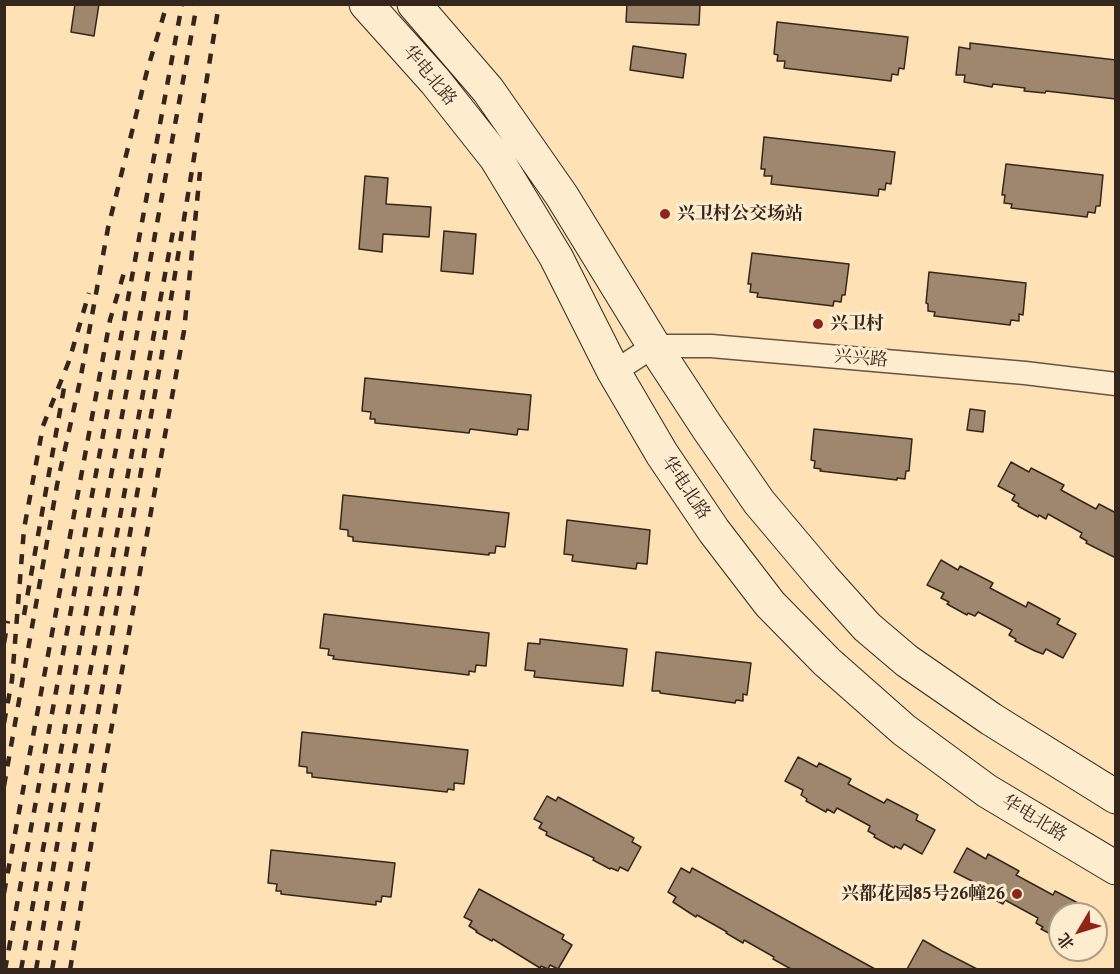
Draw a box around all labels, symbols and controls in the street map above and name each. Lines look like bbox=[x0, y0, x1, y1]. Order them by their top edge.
street label: 华电北路 bbox=[398, 41, 460, 111]
place label: 兴卫村公交场站 bbox=[677, 203, 803, 225]
marker: 兴卫村公交场站 bbox=[658, 207, 672, 221]
place label: 兴卫村 bbox=[830, 313, 884, 335]
marker: 兴卫村 bbox=[811, 317, 825, 331]
street label: 兴兴路 bbox=[833, 346, 889, 372]
street label: 华电北路 bbox=[656, 452, 714, 524]
street label: 华电北路 bbox=[998, 791, 1070, 847]
place label: 兴都花园85号26幢26 bbox=[841, 883, 1005, 905]
marker: 兴都花园85号26幢26 bbox=[1010, 887, 1024, 901]
north arrow bbox=[1048, 902, 1108, 962]
text: 北 bbox=[1051, 928, 1080, 956]

